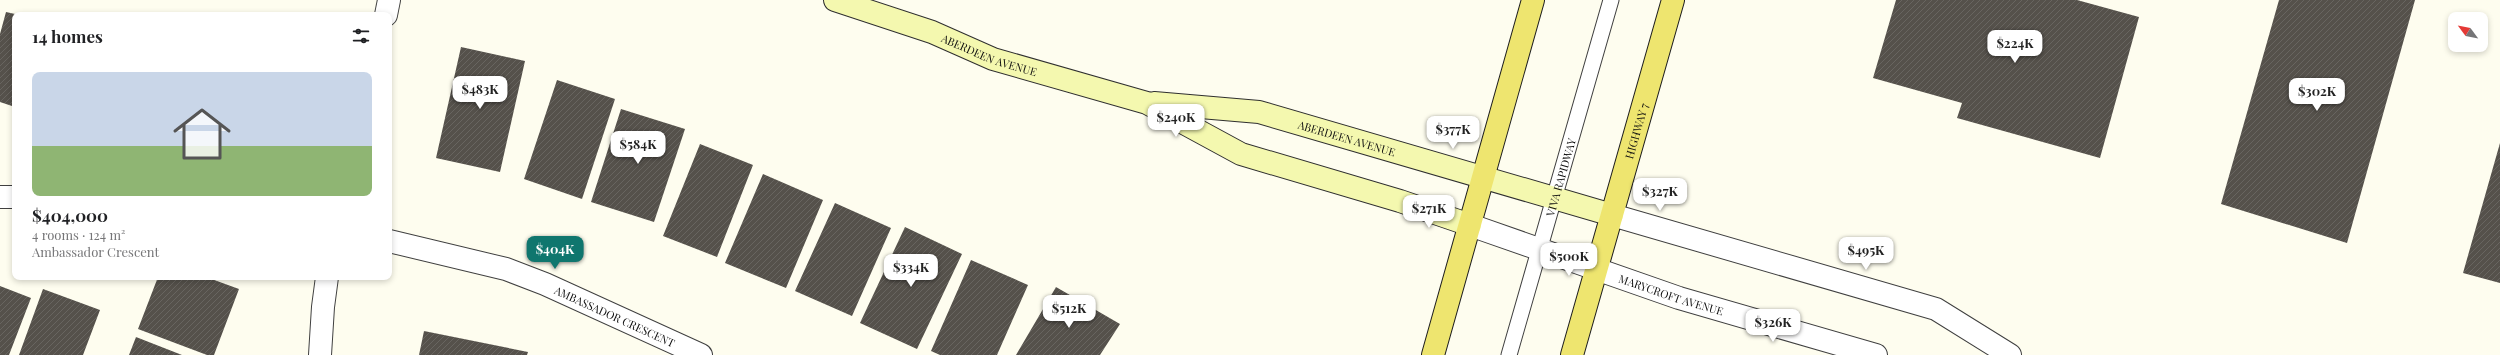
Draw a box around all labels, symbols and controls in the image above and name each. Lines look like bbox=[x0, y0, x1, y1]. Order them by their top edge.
north arrow bbox=[2448, 12, 2488, 52]
map controls bbox=[2448, 12, 2488, 52]
text: 14 homes bbox=[32, 25, 103, 47]
icon: filters bbox=[350, 25, 372, 47]
street label: ABERDEEN AVENUE bbox=[939, 29, 1039, 79]
pin: $224K bbox=[1987, 30, 2043, 64]
text: $224K bbox=[1996, 34, 2034, 51]
pin: $483K bbox=[452, 76, 508, 110]
pin: $302K bbox=[2289, 78, 2345, 112]
text: $483K bbox=[461, 80, 499, 97]
text: $302K bbox=[2298, 82, 2336, 99]
icon: home bbox=[166, 98, 238, 170]
street label: HIGHWAY 7 bbox=[1621, 101, 1651, 160]
pin: $240K bbox=[1148, 104, 1204, 138]
text: $240K bbox=[1157, 108, 1195, 125]
street label: ABERDEEN AVENUE bbox=[1296, 116, 1398, 159]
pin: $377K bbox=[1425, 116, 1481, 150]
text: $377K bbox=[1436, 120, 1470, 137]
pin: $584K bbox=[610, 131, 666, 165]
text: $584K bbox=[620, 135, 656, 152]
street label: VIVA RAPIDWAY bbox=[1541, 136, 1579, 219]
pin: $327K bbox=[1632, 178, 1688, 212]
text: $327K bbox=[1642, 182, 1678, 199]
pin: $271K bbox=[1401, 195, 1457, 229]
text: $271K bbox=[1412, 199, 1446, 216]
text: $404,000 bbox=[32, 204, 108, 226]
text: 4 rooms · 124 m² bbox=[32, 226, 125, 243]
pin: $404K bbox=[527, 236, 583, 270]
pin: $495K bbox=[1838, 237, 1894, 271]
text: $404K bbox=[536, 240, 574, 257]
text: $495K bbox=[1848, 241, 1884, 258]
text: Ambassador Crescent bbox=[32, 243, 159, 260]
pin: $500K bbox=[1541, 243, 1597, 277]
text: $500K bbox=[1549, 247, 1589, 264]
pin: $334K bbox=[883, 254, 939, 288]
text: $334K bbox=[893, 258, 929, 275]
street label: MARYCROFT AVENUE bbox=[1617, 270, 1726, 318]
street label: AMBASSADOR CRESCENT bbox=[552, 282, 678, 350]
pin: $512K bbox=[1041, 295, 1097, 329]
text: $512K bbox=[1052, 299, 1086, 316]
pin: $326K bbox=[1745, 309, 1801, 343]
text: $326K bbox=[1754, 313, 1792, 330]

